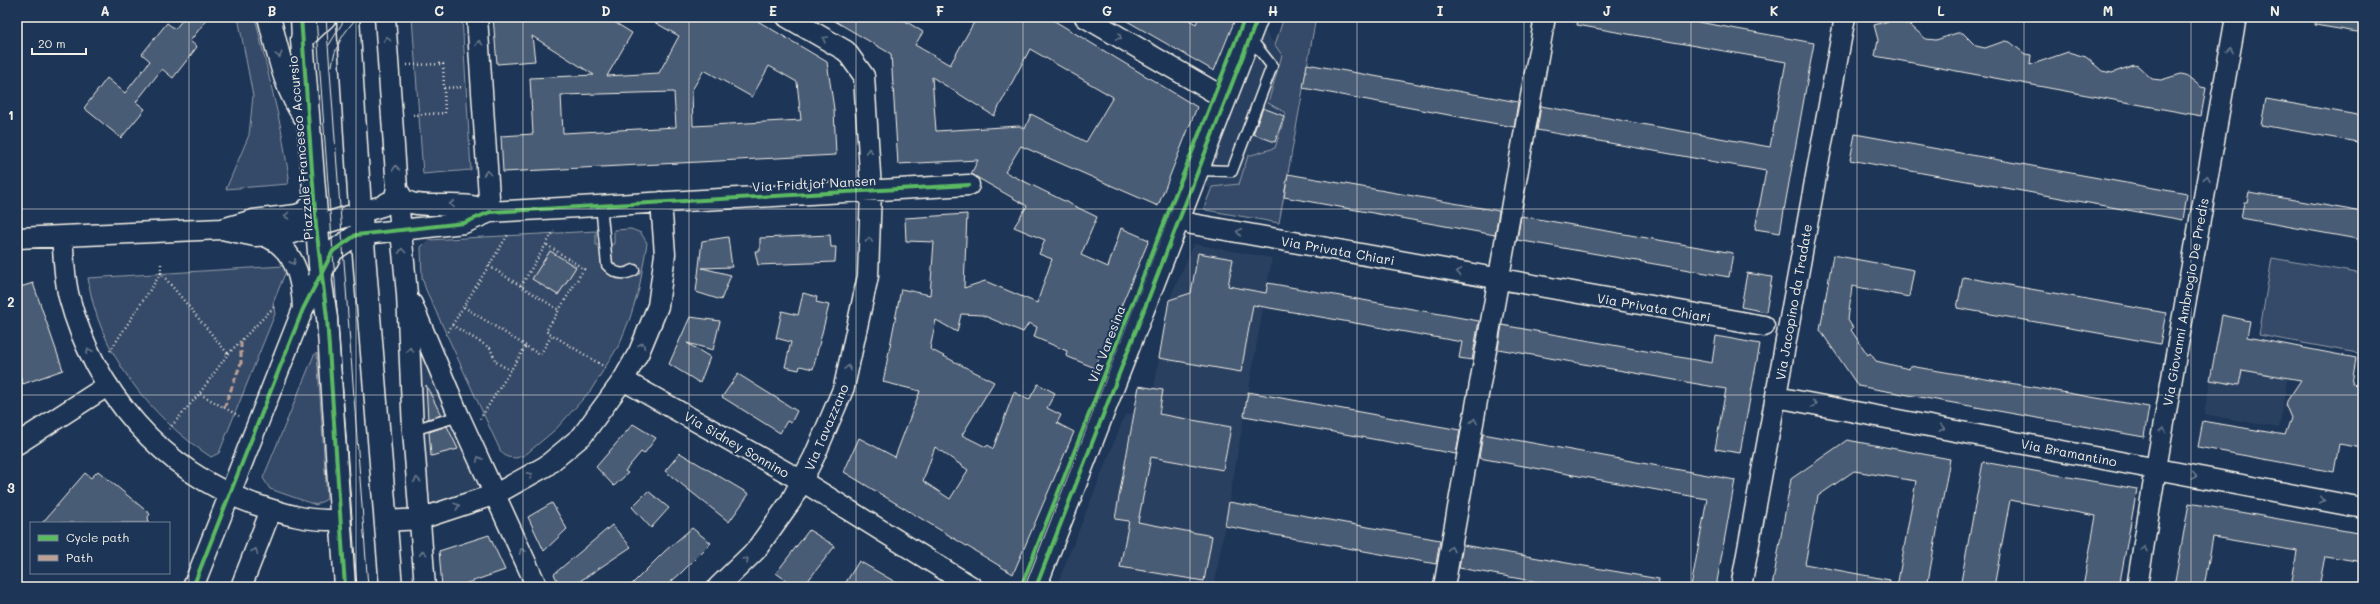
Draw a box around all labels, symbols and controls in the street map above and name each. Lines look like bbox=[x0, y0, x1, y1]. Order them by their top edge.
text: A bbox=[100, 2, 110, 19]
text: B bbox=[268, 2, 277, 19]
text: C bbox=[434, 2, 444, 19]
text: D bbox=[601, 2, 611, 19]
text: E bbox=[769, 2, 777, 19]
text: F bbox=[936, 2, 944, 19]
text: G bbox=[1102, 2, 1112, 19]
text: H bbox=[1268, 2, 1278, 19]
text: I bbox=[1437, 2, 1444, 19]
text: J bbox=[1603, 2, 1611, 19]
text: K bbox=[1770, 2, 1779, 19]
text: L bbox=[1937, 2, 1945, 19]
text: M bbox=[2103, 2, 2113, 19]
text: N bbox=[2270, 2, 2280, 19]
scale bar bbox=[32, 30, 86, 56]
one-way arrow bbox=[1115, 32, 1122, 39]
text: 20 m bbox=[38, 35, 66, 51]
one-way arrow bbox=[382, 36, 391, 42]
one-way arrow bbox=[822, 37, 829, 44]
one-way arrow bbox=[475, 40, 483, 46]
one-way arrow bbox=[2225, 47, 2234, 53]
one-way arrow bbox=[274, 51, 283, 58]
street label: Piazzale Francesco Accursio bbox=[283, 55, 317, 241]
text: 1 bbox=[8, 106, 14, 123]
one-way arrow bbox=[864, 148, 873, 154]
one-way arrow bbox=[391, 165, 400, 171]
one-way arrow bbox=[483, 170, 492, 176]
street label: Via Fridtjof Nansen bbox=[752, 171, 876, 195]
one-way arrow bbox=[2202, 175, 2211, 181]
street label: Via Giovanni Ambrogio De Predis bbox=[2158, 197, 2212, 407]
one-way arrow bbox=[449, 200, 455, 208]
one-way arrow bbox=[284, 211, 290, 220]
street label: Via Jacopino da Tradate bbox=[1771, 222, 1815, 382]
one-way arrow bbox=[1236, 229, 1242, 237]
street label: Via Privata Chiari bbox=[1280, 232, 1396, 268]
one-way arrow bbox=[865, 237, 874, 243]
one-way arrow bbox=[398, 248, 407, 254]
one-way arrow bbox=[288, 257, 296, 265]
one-way arrow bbox=[1456, 268, 1462, 276]
street label: Via Privata Chiari bbox=[1596, 289, 1712, 325]
text: 2 bbox=[7, 293, 15, 310]
street label: Via Varesina bbox=[1084, 303, 1128, 385]
one-way arrow bbox=[637, 342, 645, 349]
one-way arrow bbox=[405, 347, 414, 353]
one-way arrow bbox=[86, 348, 94, 356]
one-way arrow bbox=[844, 365, 852, 371]
street label: Via Tavazzano bbox=[800, 381, 852, 473]
one-way arrow bbox=[1811, 399, 1817, 408]
street label: Via Sidney Sonnino bbox=[681, 407, 793, 481]
one-way arrow bbox=[1469, 417, 1477, 424]
one-way arrow bbox=[1939, 423, 1945, 432]
one-way arrow bbox=[2158, 427, 2166, 433]
street label: Via Bramantino bbox=[2019, 434, 2119, 470]
one-way arrow bbox=[476, 455, 484, 463]
one-way arrow bbox=[2191, 471, 2197, 479]
one-way arrow bbox=[526, 472, 533, 480]
one-way arrow bbox=[413, 477, 422, 483]
text: 3 bbox=[7, 479, 15, 496]
one-way arrow bbox=[2318, 495, 2325, 504]
one-way arrow bbox=[454, 503, 461, 511]
legend bbox=[30, 522, 170, 574]
text: Cycle path bbox=[66, 529, 129, 545]
one-way arrow bbox=[1446, 545, 1455, 552]
one-way arrow bbox=[2139, 545, 2147, 552]
one-way arrow bbox=[251, 547, 259, 554]
one-way arrow bbox=[518, 548, 526, 555]
text: Path bbox=[66, 549, 93, 565]
one-way arrow bbox=[418, 550, 427, 556]
one-way arrow bbox=[741, 557, 749, 565]

